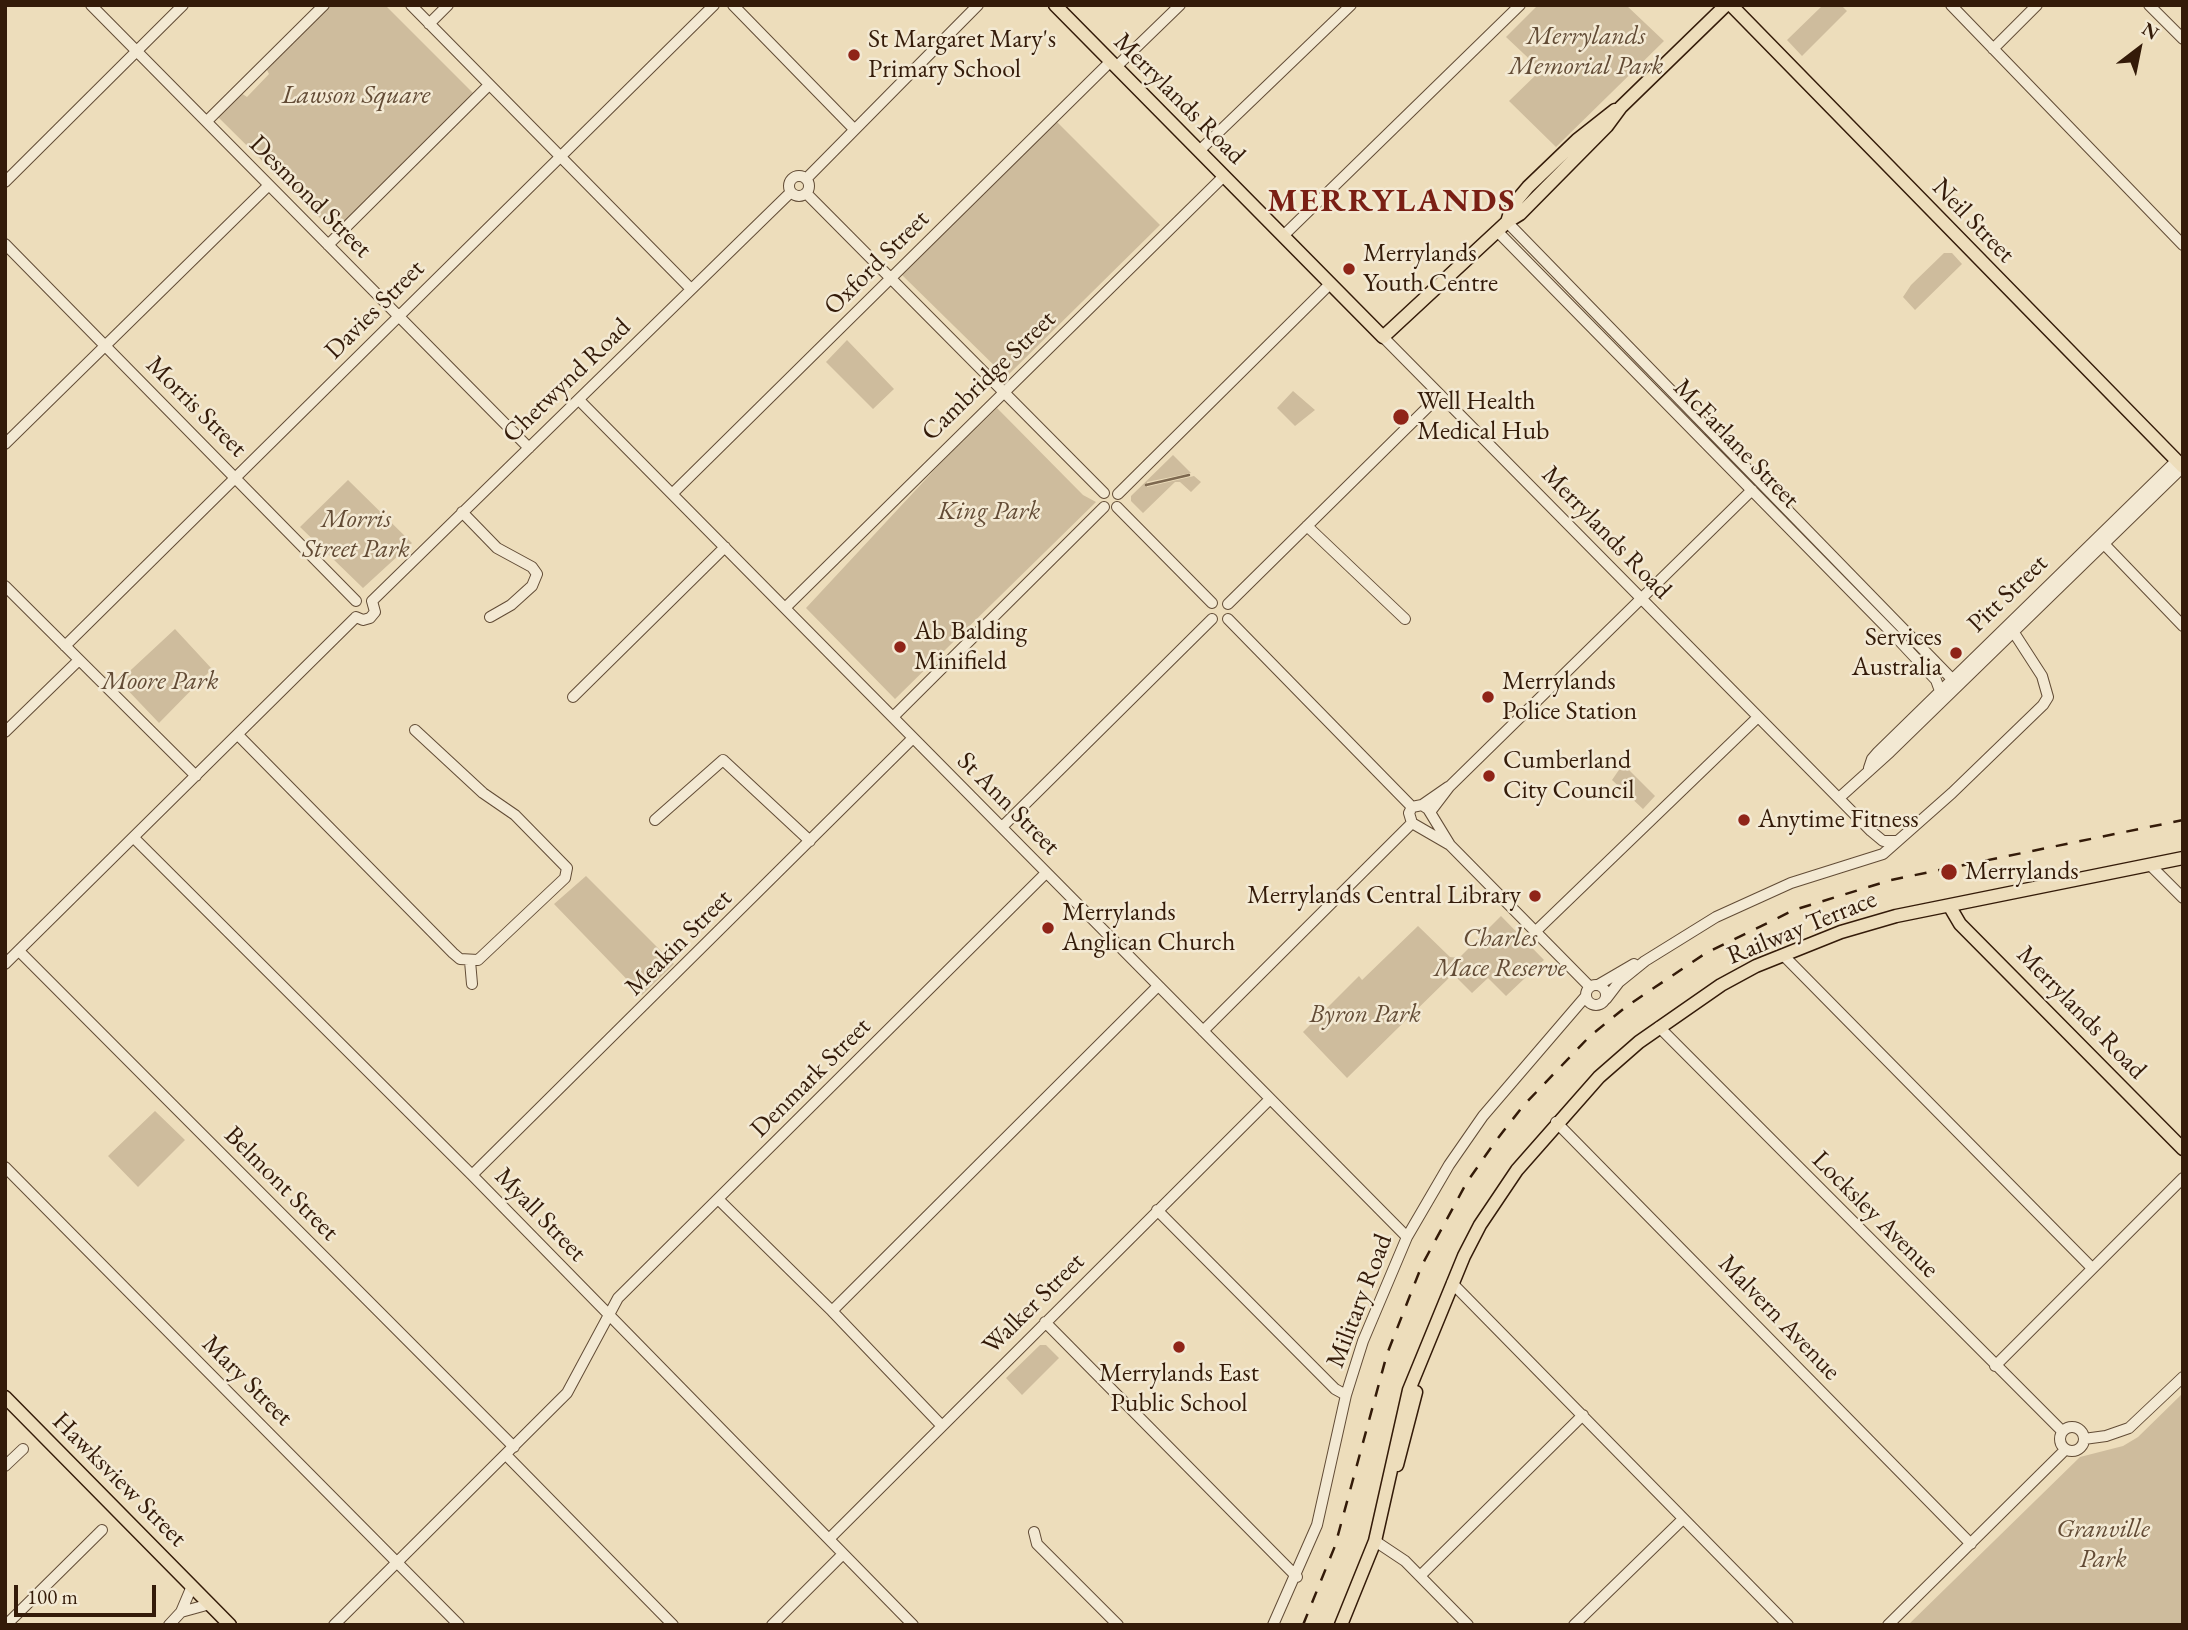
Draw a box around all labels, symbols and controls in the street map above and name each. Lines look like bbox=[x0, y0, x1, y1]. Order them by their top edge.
north arrow bbox=[2104, 14, 2174, 84]
text: N bbox=[2137, 16, 2164, 45]
park label: Merrylands Memorial Park bbox=[1509, 21, 1663, 82]
place label: St Margaret Mary's Primary School bbox=[868, 24, 1056, 86]
street label: Merrylands Road bbox=[1107, 27, 1251, 171]
marker: St Margaret Mary's Primary School bbox=[846, 47, 862, 63]
park label: Lawson Square bbox=[282, 80, 430, 112]
street label: Desmond Street bbox=[242, 129, 378, 265]
street label: Neil Street bbox=[1925, 172, 2021, 270]
district label: MERRYLANDS bbox=[1269, 182, 1515, 222]
street label: Oxford Street bbox=[818, 204, 936, 322]
place label: Merrylands Youth Centre bbox=[1363, 238, 1498, 300]
street label: Davies Street bbox=[319, 254, 431, 366]
marker: Merrylands Youth Centre bbox=[1341, 261, 1357, 277]
street label: Cambridge Street bbox=[915, 304, 1063, 448]
street label: Chetwynd Road bbox=[497, 312, 637, 450]
street label: Morris Street bbox=[139, 350, 253, 464]
street label: McFarlane Street bbox=[1666, 373, 1806, 515]
place label: Well Health Medical Hub bbox=[1417, 386, 1549, 448]
marker: Well Health Medical Hub bbox=[1391, 407, 1411, 427]
street label: Merrylands Road bbox=[1535, 460, 1677, 606]
park label: King Park bbox=[938, 496, 1040, 528]
park label: Morris Street Park bbox=[302, 504, 410, 566]
street label: Pitt Street bbox=[1961, 548, 2055, 640]
place label: Ab Balding Minifield bbox=[914, 616, 1027, 678]
place label: Services Australia bbox=[1852, 622, 1942, 684]
marker: Ab Balding Minifield bbox=[892, 639, 908, 655]
marker: Services Australia bbox=[1948, 645, 1964, 661]
park label: Moore Park bbox=[102, 666, 218, 698]
place label: Merrylands Police Station bbox=[1502, 666, 1637, 728]
marker: Merrylands Police Station bbox=[1480, 689, 1496, 705]
place label: Cumberland City Council bbox=[1503, 745, 1635, 806]
street label: St Ann Street bbox=[950, 746, 1066, 862]
marker: Cumberland City Council bbox=[1481, 768, 1497, 784]
place label: Anytime Fitness bbox=[1758, 804, 1919, 836]
marker: Anytime Fitness bbox=[1736, 812, 1752, 828]
place label: Merrylands bbox=[1965, 856, 2079, 888]
marker: Merrylands bbox=[1939, 862, 1959, 882]
place label: Merrylands Central Library bbox=[1247, 880, 1521, 912]
street label: Meakin Street bbox=[619, 883, 739, 1003]
street label: Railway Terrace bbox=[1723, 884, 1881, 972]
marker: Merrylands Central Library bbox=[1527, 888, 1543, 904]
place label: Merrylands Anglican Church bbox=[1062, 897, 1235, 958]
marker: Merrylands Anglican Church bbox=[1040, 920, 1056, 936]
park label: Charles Mace Reserve bbox=[1434, 923, 1566, 984]
street label: Merrylands Road bbox=[2010, 940, 2152, 1086]
park label: Byron Park bbox=[1309, 999, 1421, 1031]
street label: Denmark Street bbox=[744, 1011, 878, 1145]
street label: Belmont Street bbox=[217, 1120, 345, 1248]
street label: Locksley Avenue bbox=[1805, 1145, 1945, 1285]
street label: Myall Street bbox=[488, 1162, 592, 1268]
street label: Military Road bbox=[1320, 1230, 1400, 1372]
street label: Walker Street bbox=[977, 1247, 1091, 1361]
street label: Malvern Avenue bbox=[1711, 1249, 1847, 1387]
street label: Mary Street bbox=[195, 1329, 299, 1433]
marker: Merrylands East Public School bbox=[1171, 1339, 1187, 1355]
place label: Merrylands East Public School bbox=[1099, 1358, 1259, 1420]
street label: Hawksview Street bbox=[45, 1406, 193, 1554]
park label: Granville Park bbox=[2056, 1514, 2150, 1576]
scale bar bbox=[18, 1570, 159, 1614]
text: 100 m bbox=[27, 1583, 78, 1610]

